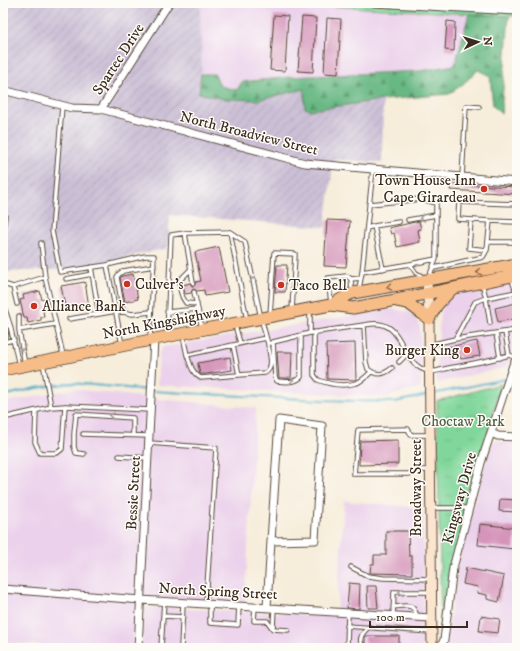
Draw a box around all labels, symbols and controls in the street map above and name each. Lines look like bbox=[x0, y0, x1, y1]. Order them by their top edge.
street label: Spartec Drive bbox=[88, 20, 149, 99]
north arrow bbox=[458, 22, 498, 62]
text: N bbox=[480, 36, 494, 46]
street label: North Broadview Street bbox=[178, 107, 320, 160]
place label: Town House Inn Cape Girardeau bbox=[375, 171, 476, 207]
marker: Town House Inn Cape Girardeau bbox=[479, 184, 489, 194]
one-way arrow bbox=[419, 213, 425, 222]
one-way arrow bbox=[476, 267, 482, 276]
place label: Culver's bbox=[135, 275, 184, 294]
place label: Taco Bell bbox=[289, 276, 348, 295]
one-way arrow bbox=[249, 277, 257, 283]
marker: Culver's bbox=[122, 279, 132, 289]
marker: Taco Bell bbox=[276, 280, 286, 290]
one-way arrow bbox=[386, 282, 392, 291]
place label: Alliance Bank bbox=[42, 297, 126, 316]
marker: Alliance Bank bbox=[29, 301, 39, 311]
street label: North Kingshighway bbox=[101, 301, 228, 344]
place label: Burger King bbox=[385, 341, 460, 360]
one-way arrow bbox=[18, 345, 26, 351]
marker: Burger King bbox=[462, 345, 472, 355]
one-way arrow bbox=[288, 376, 294, 385]
one-way arrow bbox=[109, 412, 115, 421]
park label: Choctaw Park bbox=[421, 412, 505, 431]
street label: Broadway Street bbox=[407, 439, 426, 537]
street label: Kingsway Drive bbox=[438, 450, 481, 546]
street label: Bessie Street bbox=[122, 455, 145, 531]
street label: North Spring Street bbox=[158, 579, 278, 604]
one-way arrow bbox=[398, 588, 404, 596]
scale bar bbox=[370, 603, 467, 629]
text: 100 m bbox=[376, 610, 405, 625]

